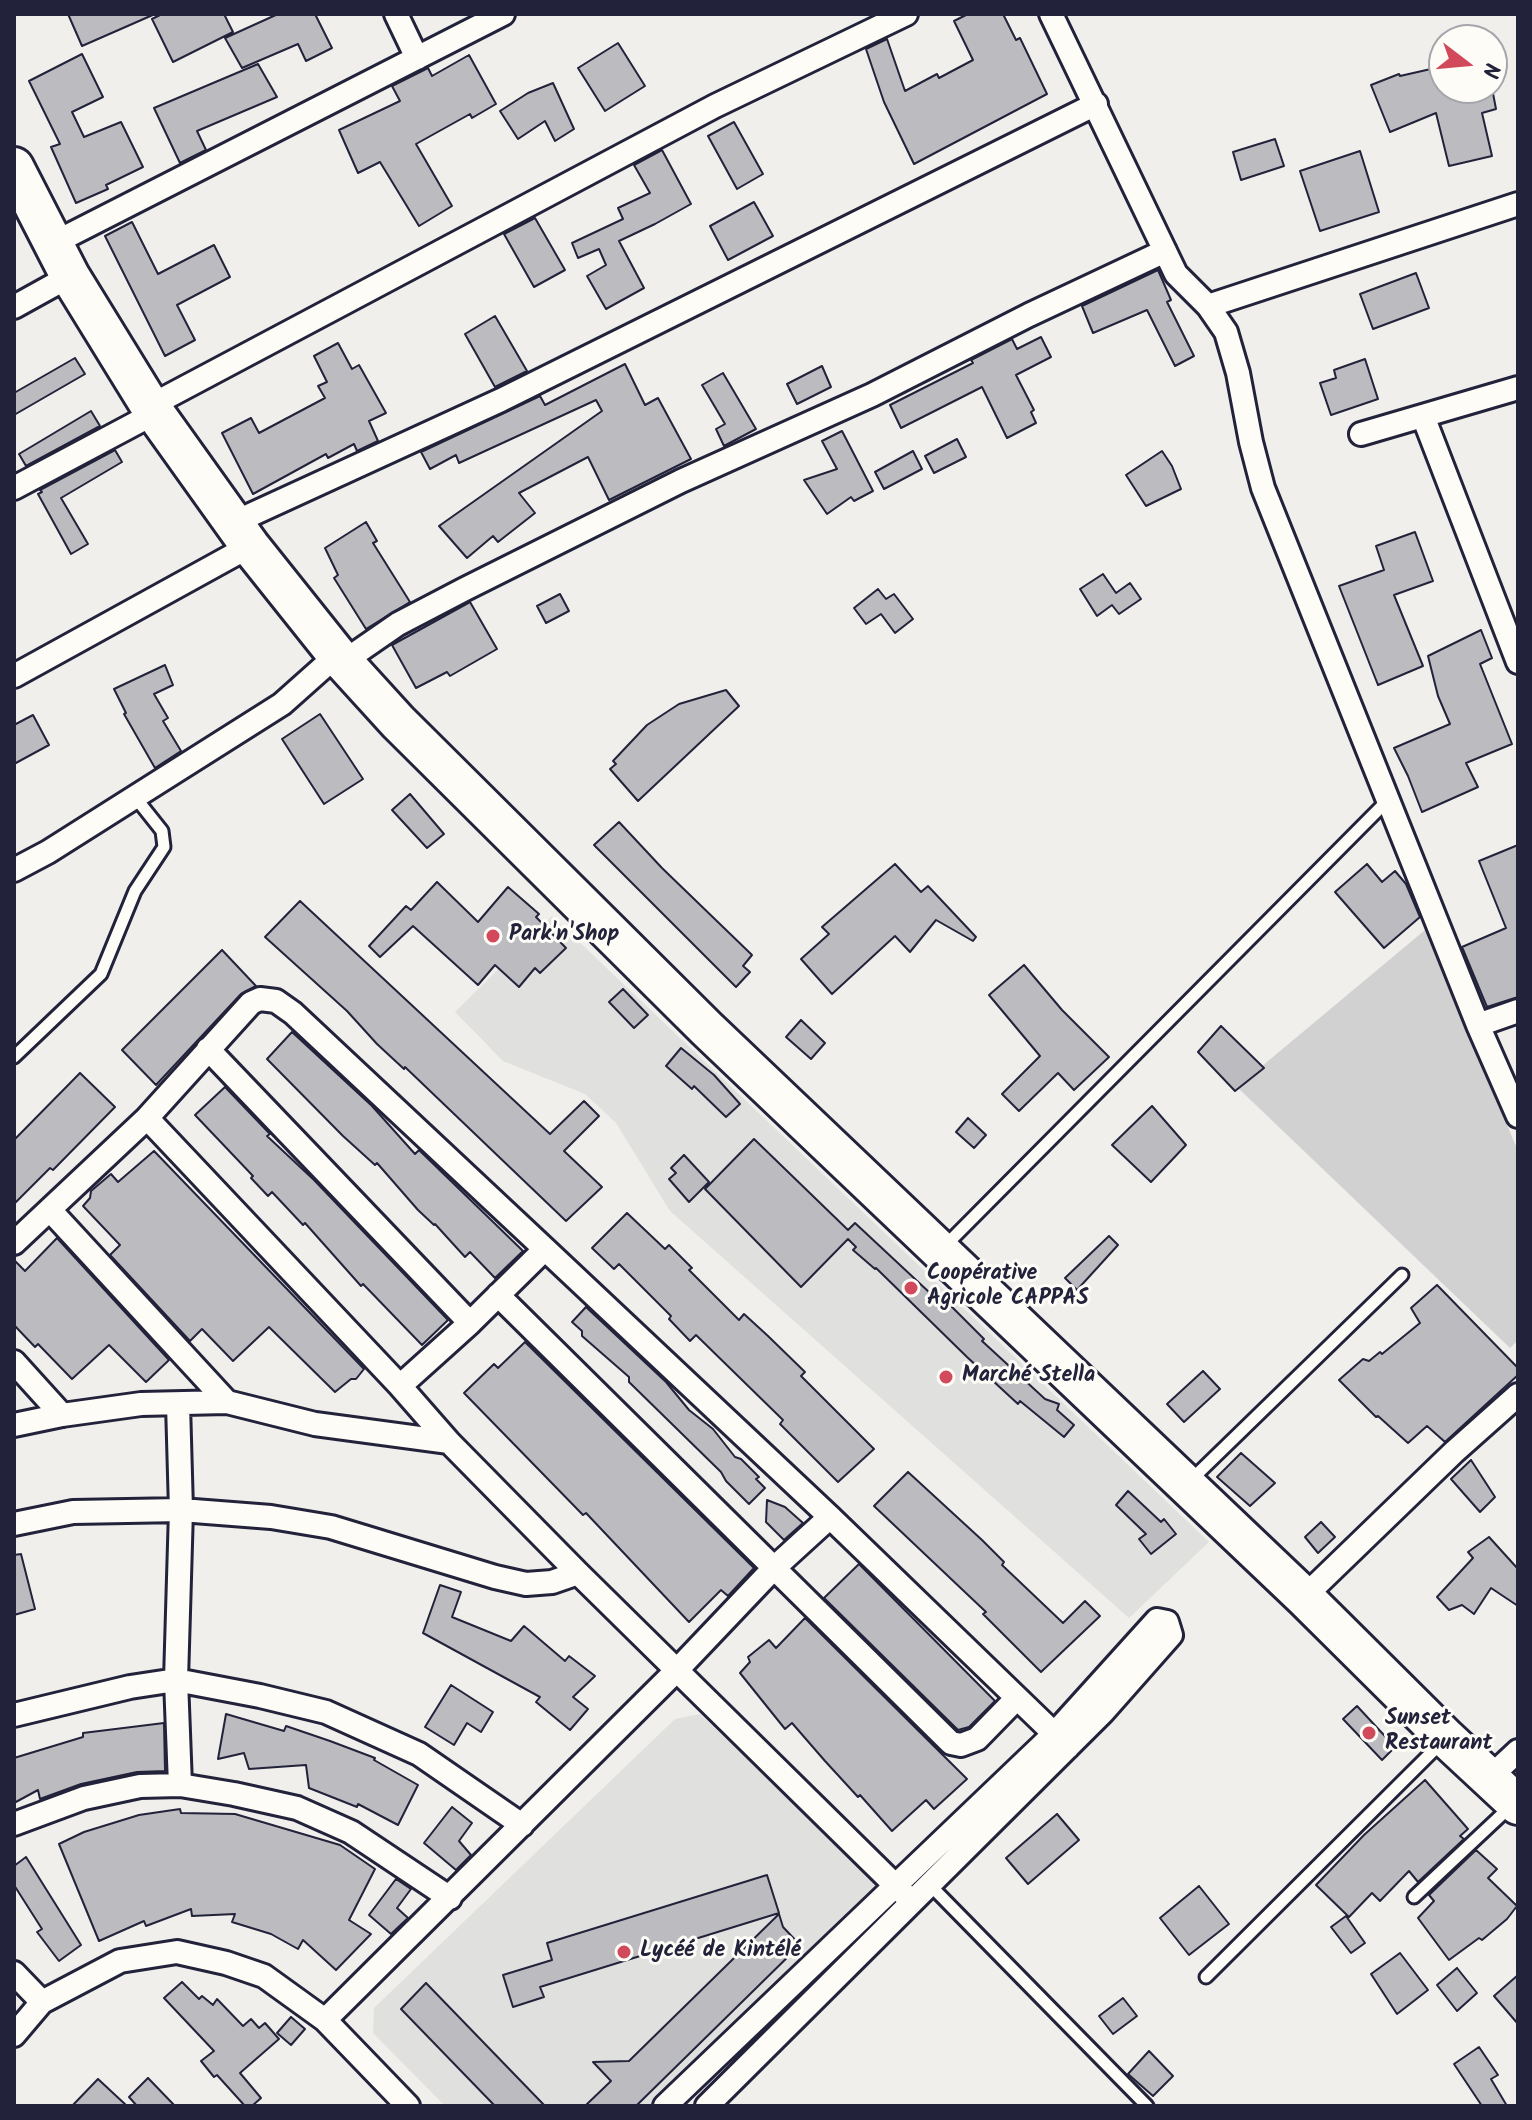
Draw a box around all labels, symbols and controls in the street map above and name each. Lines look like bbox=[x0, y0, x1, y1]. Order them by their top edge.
north arrow bbox=[1428, 24, 1508, 104]
text: N bbox=[1471, 59, 1508, 82]
place label: Park'n'Shop bbox=[509, 923, 619, 949]
marker: Park'n'Shop bbox=[484, 927, 502, 945]
place label: Coopérative Agricole CAPPAS bbox=[927, 1262, 1089, 1314]
marker: Coopérative Agricole CAPPAS bbox=[902, 1279, 920, 1297]
place label: Marché Stella bbox=[962, 1364, 1095, 1390]
marker: Marché Stella bbox=[937, 1368, 955, 1386]
place label: Sunset Restaurant bbox=[1385, 1707, 1492, 1758]
marker: Sunset Restaurant bbox=[1360, 1724, 1378, 1742]
place label: Lycéé de Kintélé bbox=[640, 1939, 801, 1965]
marker: Lycéé de Kintélé bbox=[615, 1943, 633, 1961]

